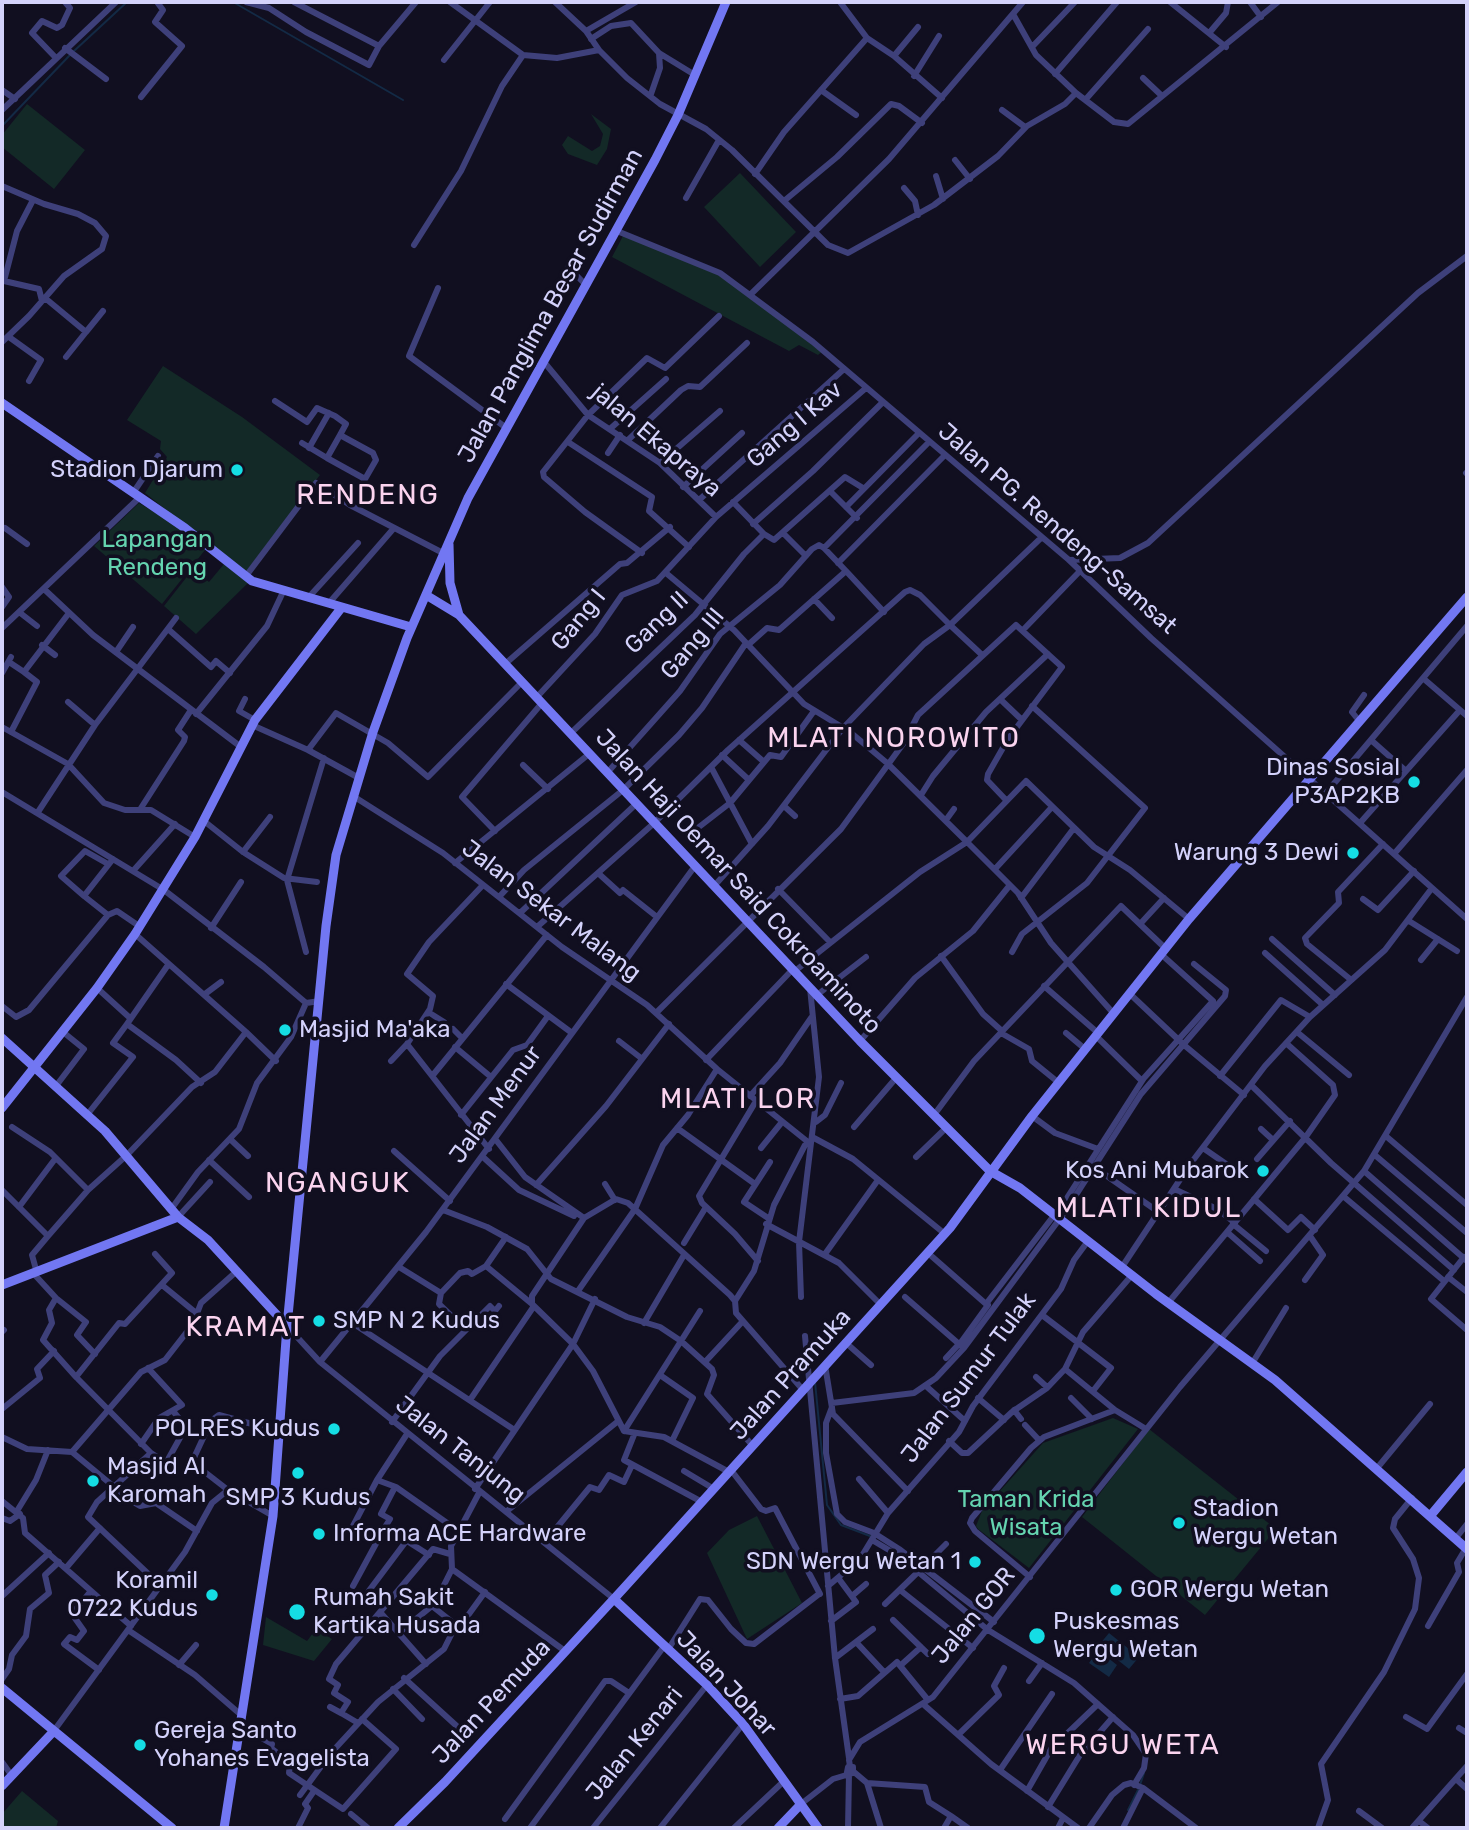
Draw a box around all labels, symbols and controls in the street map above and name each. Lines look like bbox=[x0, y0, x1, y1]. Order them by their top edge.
street label: Jalan Panglima Besar Sudirman bbox=[452, 144, 650, 468]
street label: Gang I Kav bbox=[741, 376, 849, 474]
street label: jalan Ekapraya bbox=[585, 378, 727, 504]
street label: Jalan PG. Rendeng-Samsat bbox=[932, 417, 1182, 641]
place label: Stadion Djarum bbox=[50, 456, 223, 484]
marker: Stadion Djarum bbox=[229, 462, 245, 478]
district label: RENDENG bbox=[297, 479, 439, 513]
park label: Lapangan Rendeng bbox=[102, 526, 212, 582]
street label: Gang I bbox=[546, 583, 612, 657]
street label: Gang II bbox=[619, 586, 695, 660]
street label: Gang III bbox=[655, 603, 731, 685]
district label: MLATI NOROWITO bbox=[769, 722, 1019, 756]
street label: Jalan Haji Oemar Said Cokroaminoto bbox=[589, 724, 887, 1040]
place label: Dinas Sosial P3AP2KB bbox=[1266, 754, 1400, 810]
marker: Dinas Sosial P3AP2KB bbox=[1406, 774, 1422, 790]
street label: Jalan Sekar Malang bbox=[456, 834, 646, 988]
place label: Warung 3 Dewi bbox=[1174, 839, 1339, 867]
marker: Warung 3 Dewi bbox=[1345, 845, 1361, 861]
place label: Masjid Ma'aka bbox=[299, 1016, 451, 1044]
marker: Masjid Ma'aka bbox=[277, 1022, 293, 1038]
street label: Jalan Menur bbox=[444, 1041, 548, 1169]
district label: MLATI LOR bbox=[661, 1083, 815, 1117]
place label: Kos Ani Mubarok bbox=[1065, 1157, 1249, 1185]
marker: Kos Ani Mubarok bbox=[1255, 1163, 1271, 1179]
district label: NGANGUK bbox=[266, 1167, 410, 1201]
district label: MLATI KIDUL bbox=[1057, 1192, 1241, 1226]
street label: Jalan Sumur Tulak bbox=[896, 1287, 1042, 1469]
street label: Jalan Pramuka bbox=[725, 1303, 857, 1447]
place label: SMP N 2 Kudus bbox=[333, 1307, 500, 1335]
district label: KRAMAT bbox=[186, 1311, 306, 1345]
marker: SMP N 2 Kudus bbox=[311, 1313, 327, 1329]
street label: Jalan Tanjung bbox=[389, 1390, 531, 1510]
place label: POLRES Kudus bbox=[154, 1415, 320, 1443]
marker: POLRES Kudus bbox=[326, 1421, 342, 1437]
place label: Masjid Al Karomah bbox=[107, 1453, 206, 1509]
marker: SMP 3 Kudus bbox=[290, 1465, 306, 1481]
marker: Masjid Al Karomah bbox=[85, 1473, 101, 1489]
place label: SMP 3 Kudus bbox=[226, 1484, 370, 1512]
park label: Taman Krida Wisata bbox=[958, 1486, 1094, 1542]
place label: Stadion Wergu Wetan bbox=[1193, 1495, 1338, 1551]
marker: Stadion Wergu Wetan bbox=[1171, 1515, 1187, 1531]
place label: Informa ACE Hardware bbox=[333, 1520, 586, 1548]
marker: Informa ACE Hardware bbox=[311, 1526, 327, 1542]
place label: SDN Wergu Wetan 1 bbox=[746, 1548, 961, 1576]
marker: SDN Wergu Wetan 1 bbox=[967, 1554, 983, 1570]
street label: Jalan GOR bbox=[926, 1562, 1022, 1670]
place label: Koramil 0722 Kudus bbox=[67, 1567, 198, 1623]
place label: GOR Wergu Wetan bbox=[1130, 1576, 1329, 1604]
marker: GOR Wergu Wetan bbox=[1108, 1582, 1124, 1598]
place label: Rumah Sakit Kartika Husada bbox=[313, 1584, 481, 1640]
marker: Koramil 0722 Kudus bbox=[204, 1587, 220, 1603]
marker: Rumah Sakit Kartika Husada bbox=[287, 1602, 307, 1622]
place label: Puskesmas Wergu Wetan bbox=[1053, 1608, 1198, 1664]
street label: Jalan Johar bbox=[670, 1625, 782, 1743]
marker: Puskesmas Wergu Wetan bbox=[1027, 1626, 1047, 1646]
street label: Jalan Pemuda bbox=[427, 1634, 557, 1770]
street label: Jalan Kenari bbox=[580, 1681, 690, 1807]
place label: Gereja Santo Yohanes Evagelista bbox=[154, 1717, 370, 1773]
district label: WERGU WETA bbox=[1026, 1729, 1220, 1763]
marker: Gereja Santo Yohanes Evagelista bbox=[132, 1737, 148, 1753]

